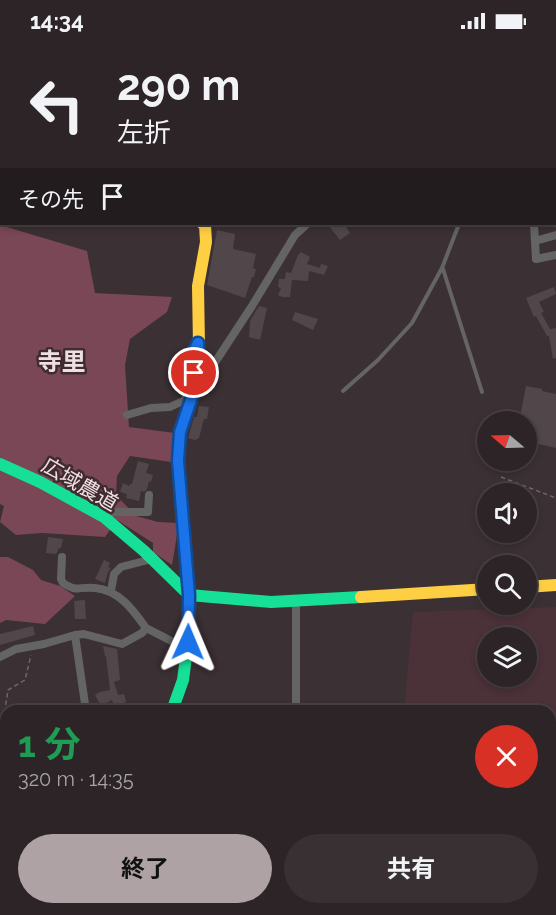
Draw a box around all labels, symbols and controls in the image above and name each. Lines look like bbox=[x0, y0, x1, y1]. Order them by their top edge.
text: 14:34 bbox=[30, 8, 84, 34]
text: 290 m bbox=[117, 61, 240, 110]
icon: left bbox=[18, 66, 96, 144]
text: 左折 bbox=[117, 117, 171, 148]
icon: arrive bbox=[96, 180, 129, 213]
text: その先 bbox=[18, 186, 84, 212]
district label: 寺里 bbox=[38, 347, 86, 376]
pin bbox=[168, 347, 219, 398]
icon: arrive bbox=[177, 356, 210, 389]
north arrow bbox=[477, 411, 537, 471]
map controls bbox=[477, 411, 537, 687]
street label: 広域農道 bbox=[37, 452, 123, 516]
button: sound bbox=[477, 483, 537, 543]
button: search bbox=[477, 555, 537, 615]
position arrow bbox=[156, 610, 220, 674]
button: layers bbox=[477, 627, 537, 687]
text: 1 分 bbox=[18, 723, 80, 765]
button: close bbox=[475, 725, 538, 788]
text: 320 m · 14:35 bbox=[18, 767, 134, 791]
button: 終了 bbox=[18, 834, 272, 903]
button: 共有 bbox=[284, 834, 538, 903]

